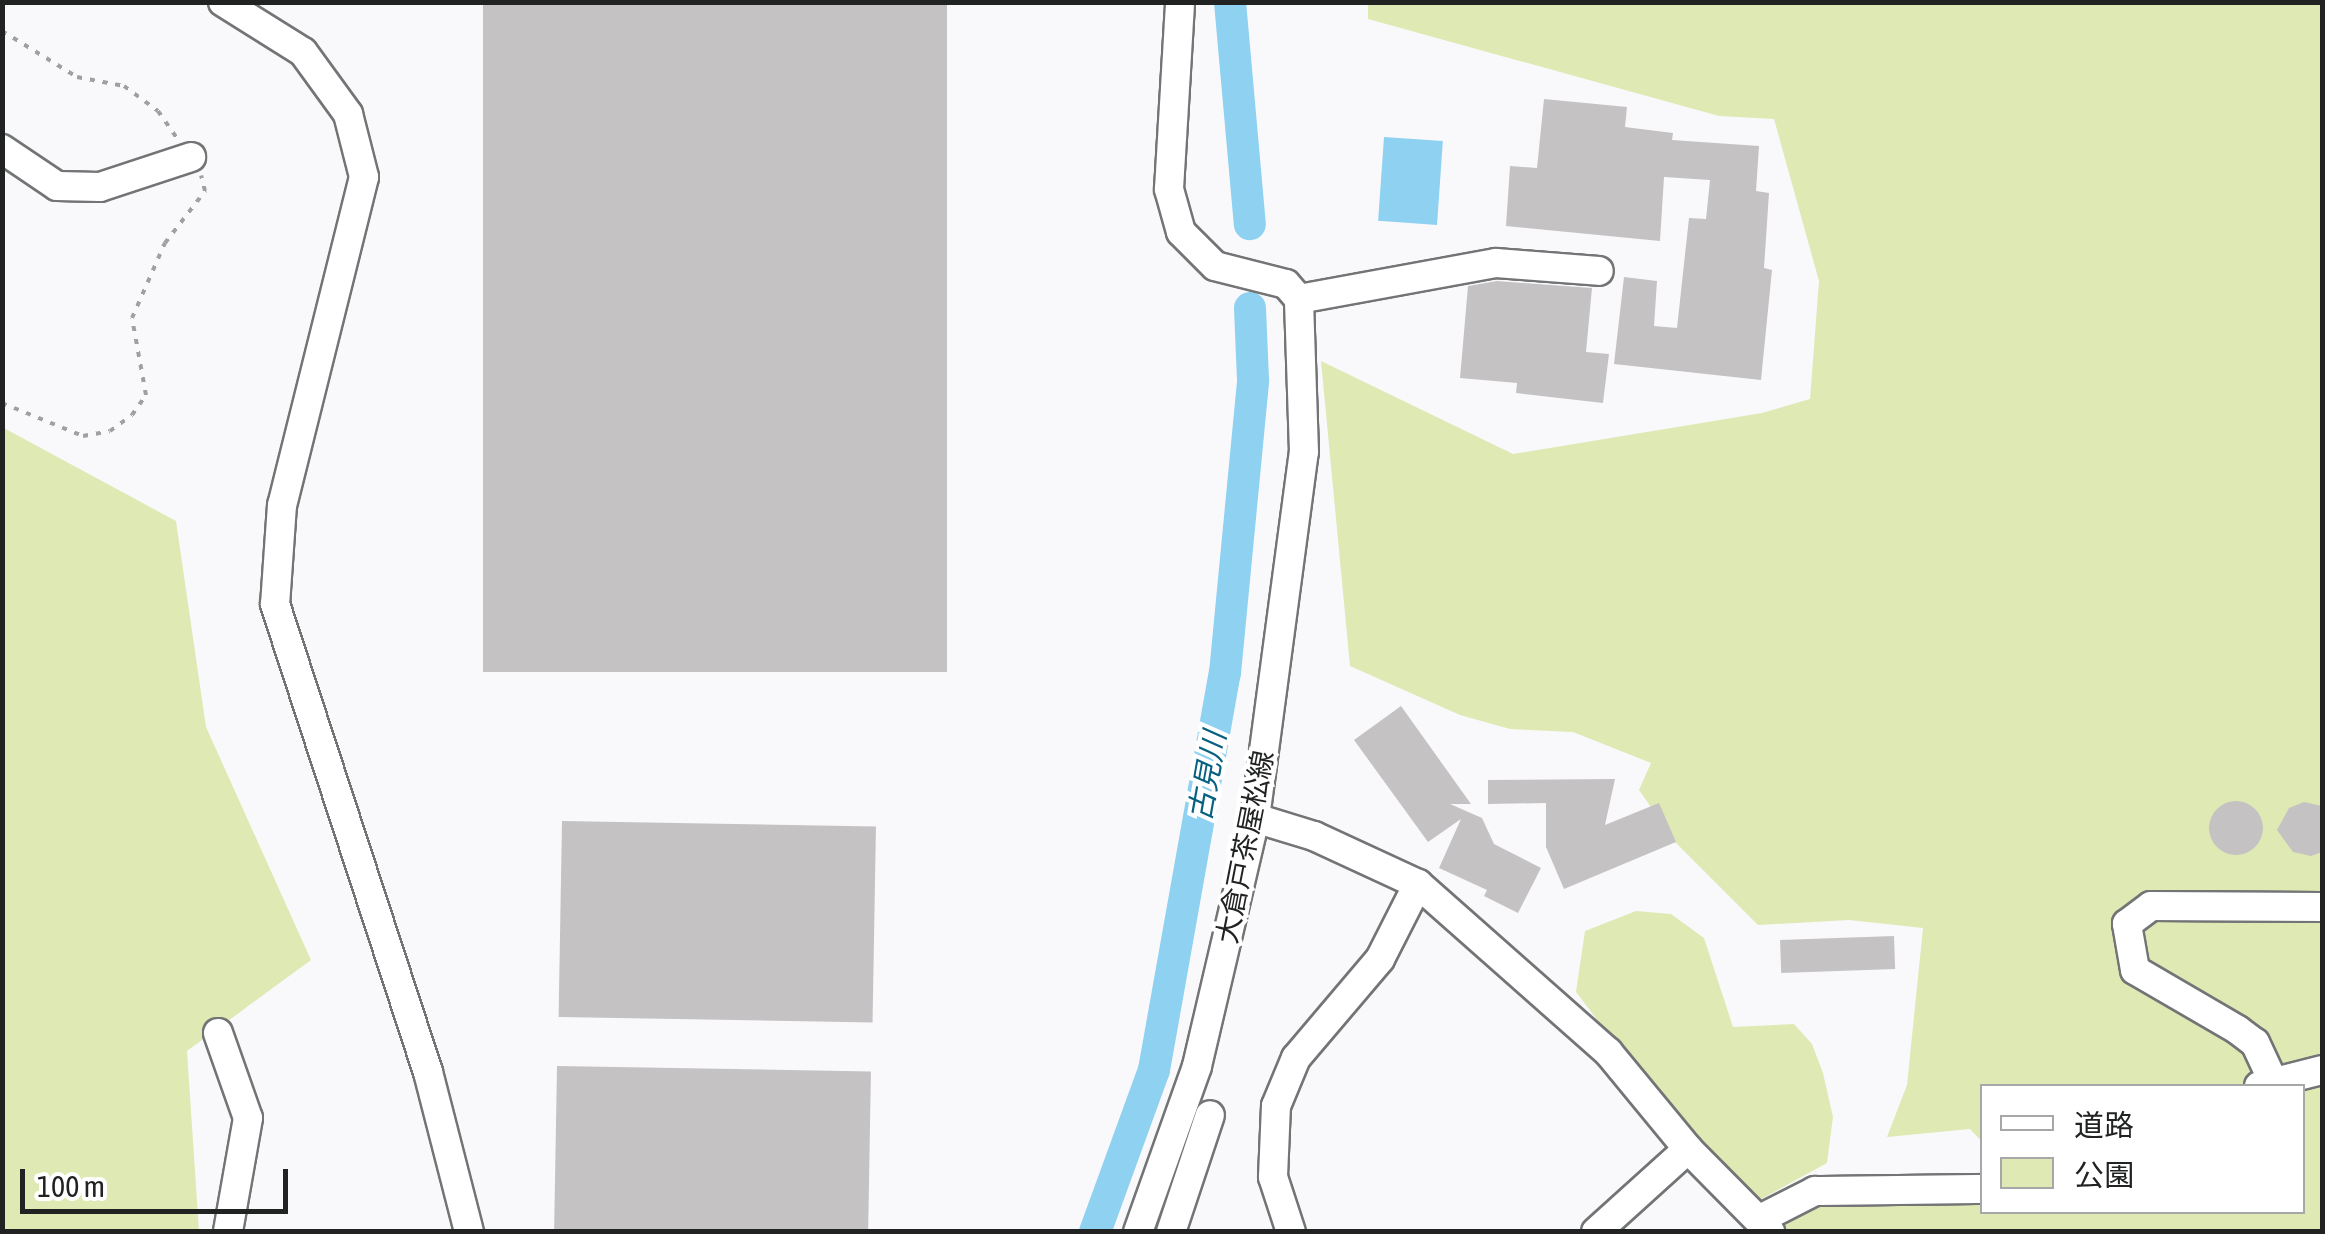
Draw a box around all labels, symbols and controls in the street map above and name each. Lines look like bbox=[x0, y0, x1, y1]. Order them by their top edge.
water label: 古見川 bbox=[1181, 729, 1233, 823]
street label: 大倉戸茶屋松線 bbox=[1210, 748, 1280, 946]
legend bbox=[1980, 1084, 2305, 1214]
text: 道路 bbox=[2074, 1108, 2134, 1142]
scale bar bbox=[25, 1149, 292, 1211]
text: 公園 bbox=[2074, 1158, 2134, 1192]
text: 100 m bbox=[37, 1169, 105, 1203]

